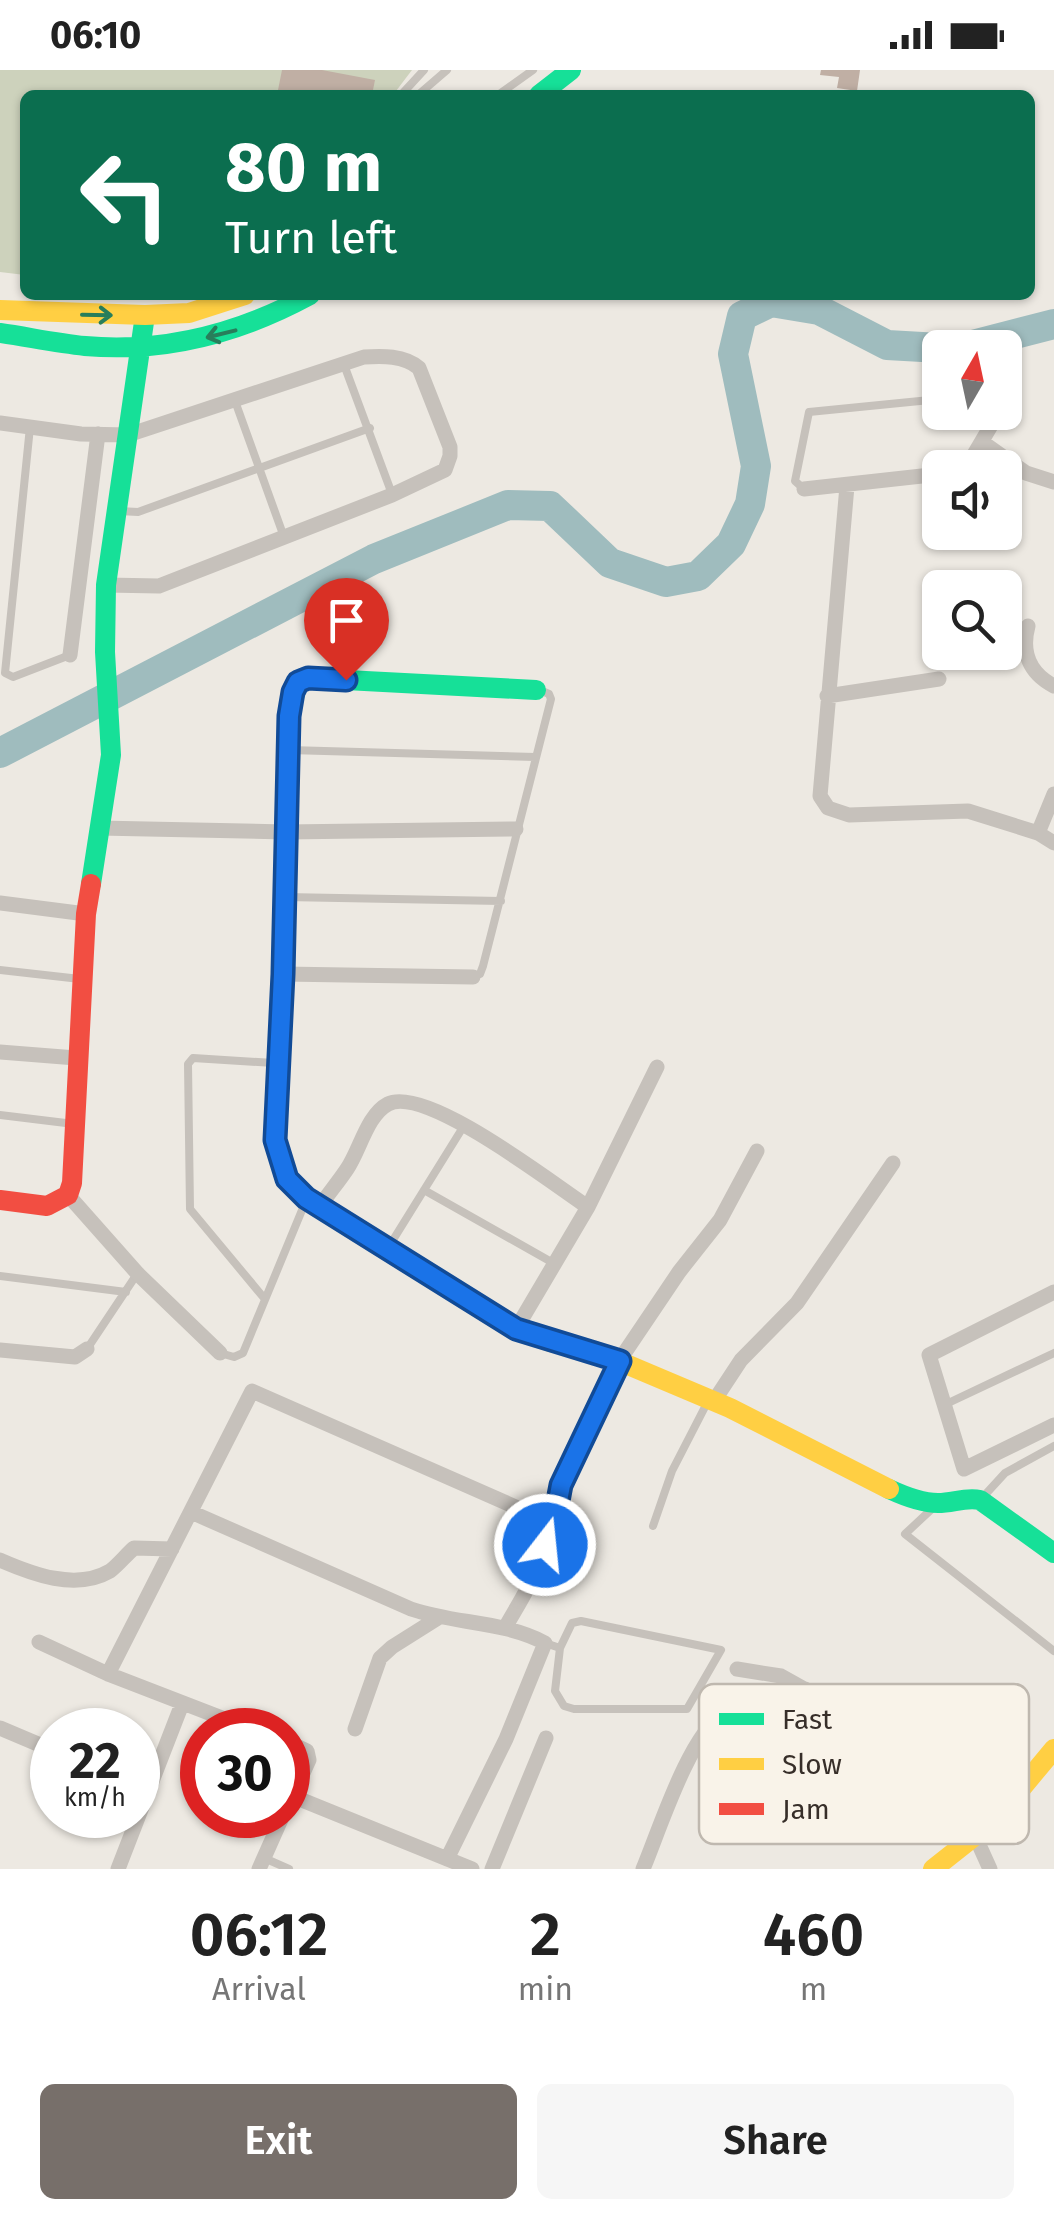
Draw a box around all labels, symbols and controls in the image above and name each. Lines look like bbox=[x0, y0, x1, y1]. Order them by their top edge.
text: 06:10 bbox=[50, 12, 141, 58]
text: 80 m bbox=[225, 126, 382, 210]
icon: left bbox=[60, 130, 190, 260]
text: Turn left bbox=[225, 211, 397, 265]
one-way arrow bbox=[81, 305, 113, 324]
one-way arrow bbox=[206, 326, 237, 345]
north arrow bbox=[922, 330, 1022, 430]
map controls bbox=[922, 330, 1022, 670]
button: sound bbox=[922, 450, 1022, 550]
button: search bbox=[922, 570, 1022, 670]
pin bbox=[304, 578, 389, 681]
icon: arrive bbox=[319, 593, 374, 648]
position arrow bbox=[493, 1493, 597, 1597]
legend bbox=[699, 1684, 1029, 1844]
text: Fast bbox=[782, 1703, 833, 1736]
speed limit sign: 30 bbox=[180, 1708, 310, 1838]
text: 22 bbox=[69, 1731, 121, 1791]
text: Slow bbox=[782, 1748, 842, 1781]
text: km/h bbox=[64, 1783, 126, 1813]
text: Jam bbox=[782, 1793, 830, 1826]
text: 06:12 bbox=[190, 1899, 328, 1971]
text: 2 bbox=[530, 1899, 561, 1971]
text: 460 bbox=[763, 1899, 864, 1971]
text: Arrival bbox=[212, 1970, 306, 2008]
text: min bbox=[518, 1970, 573, 2008]
text: m bbox=[800, 1970, 827, 2008]
button: Exit bbox=[40, 2084, 517, 2199]
button: Share bbox=[537, 2084, 1014, 2199]

